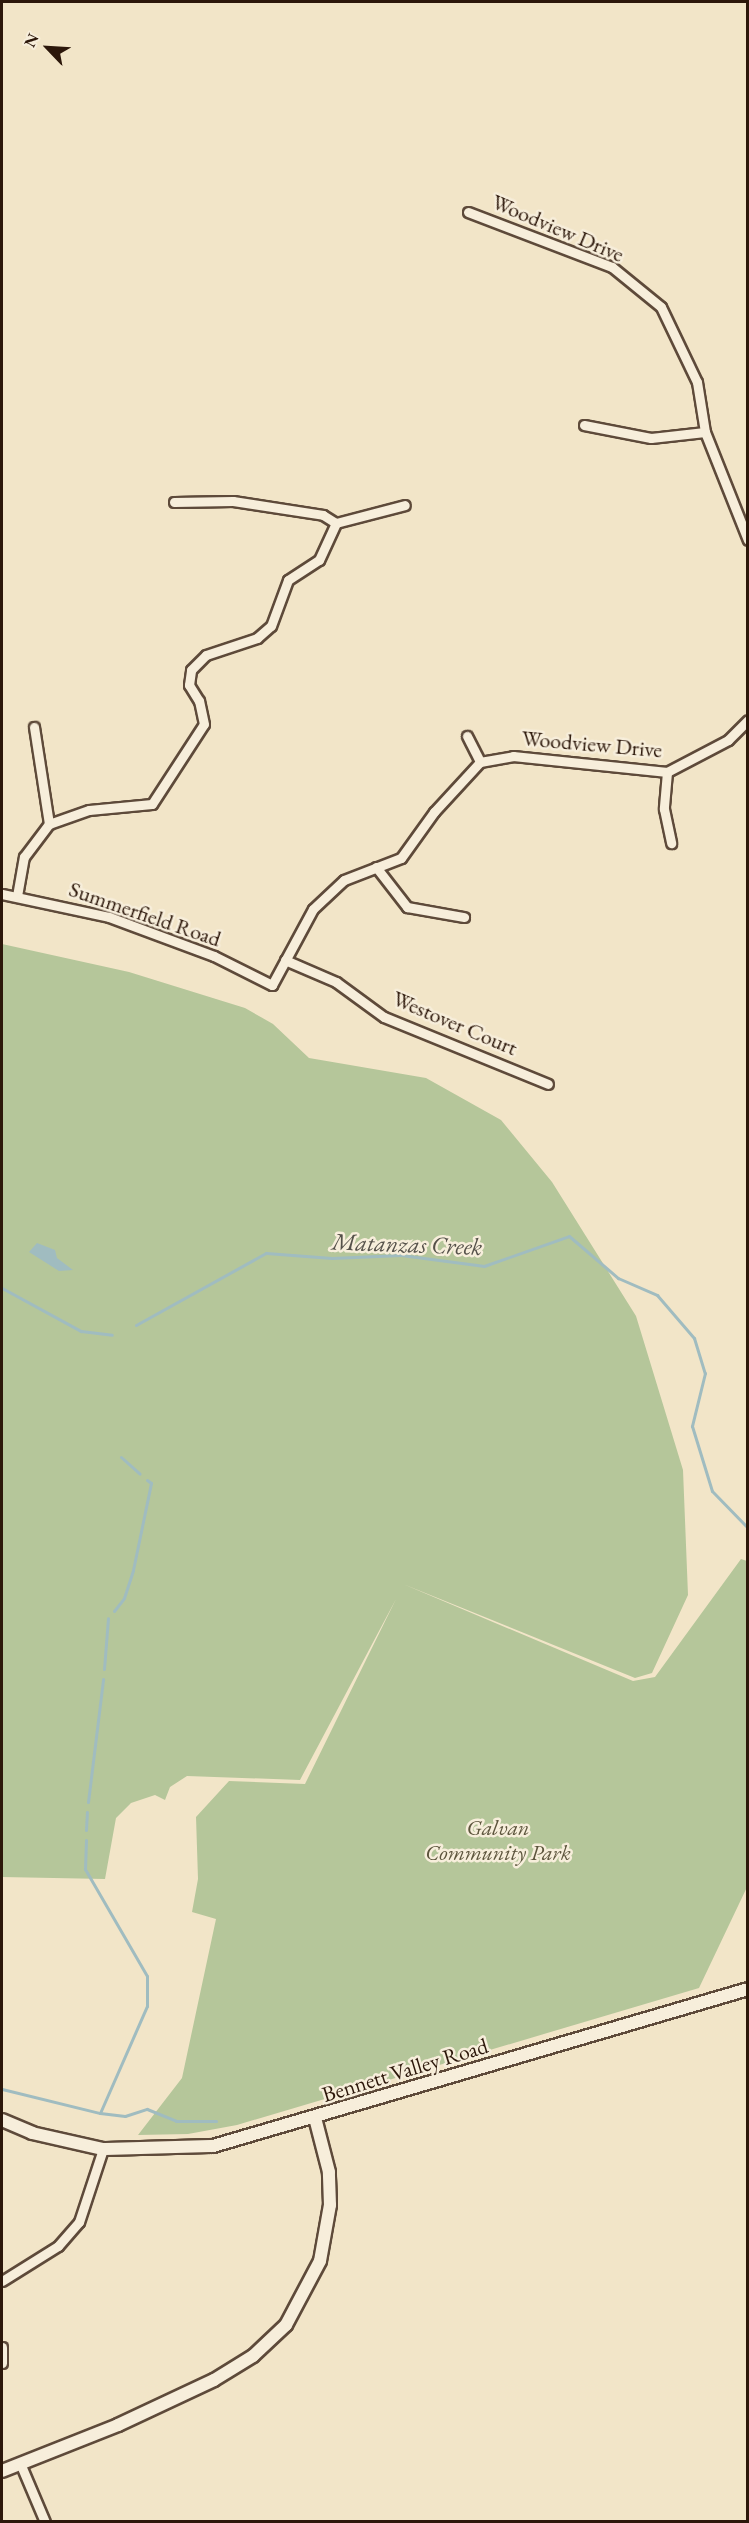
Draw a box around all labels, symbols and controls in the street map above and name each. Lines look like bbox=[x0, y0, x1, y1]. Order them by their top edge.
north arrow bbox=[18, 18, 78, 78]
text: N bbox=[19, 30, 43, 50]
street label: Woodview Drive bbox=[488, 188, 628, 268]
street label: Woodview Drive bbox=[521, 725, 663, 763]
street label: Summerfield Road bbox=[66, 876, 224, 952]
street label: Westover Court bbox=[389, 985, 521, 1061]
water label: Matanzas Creek bbox=[331, 1227, 483, 1261]
park label: Galvan Community Park bbox=[425, 1814, 571, 1866]
street label: Bennett Valley Road bbox=[319, 2032, 491, 2108]

